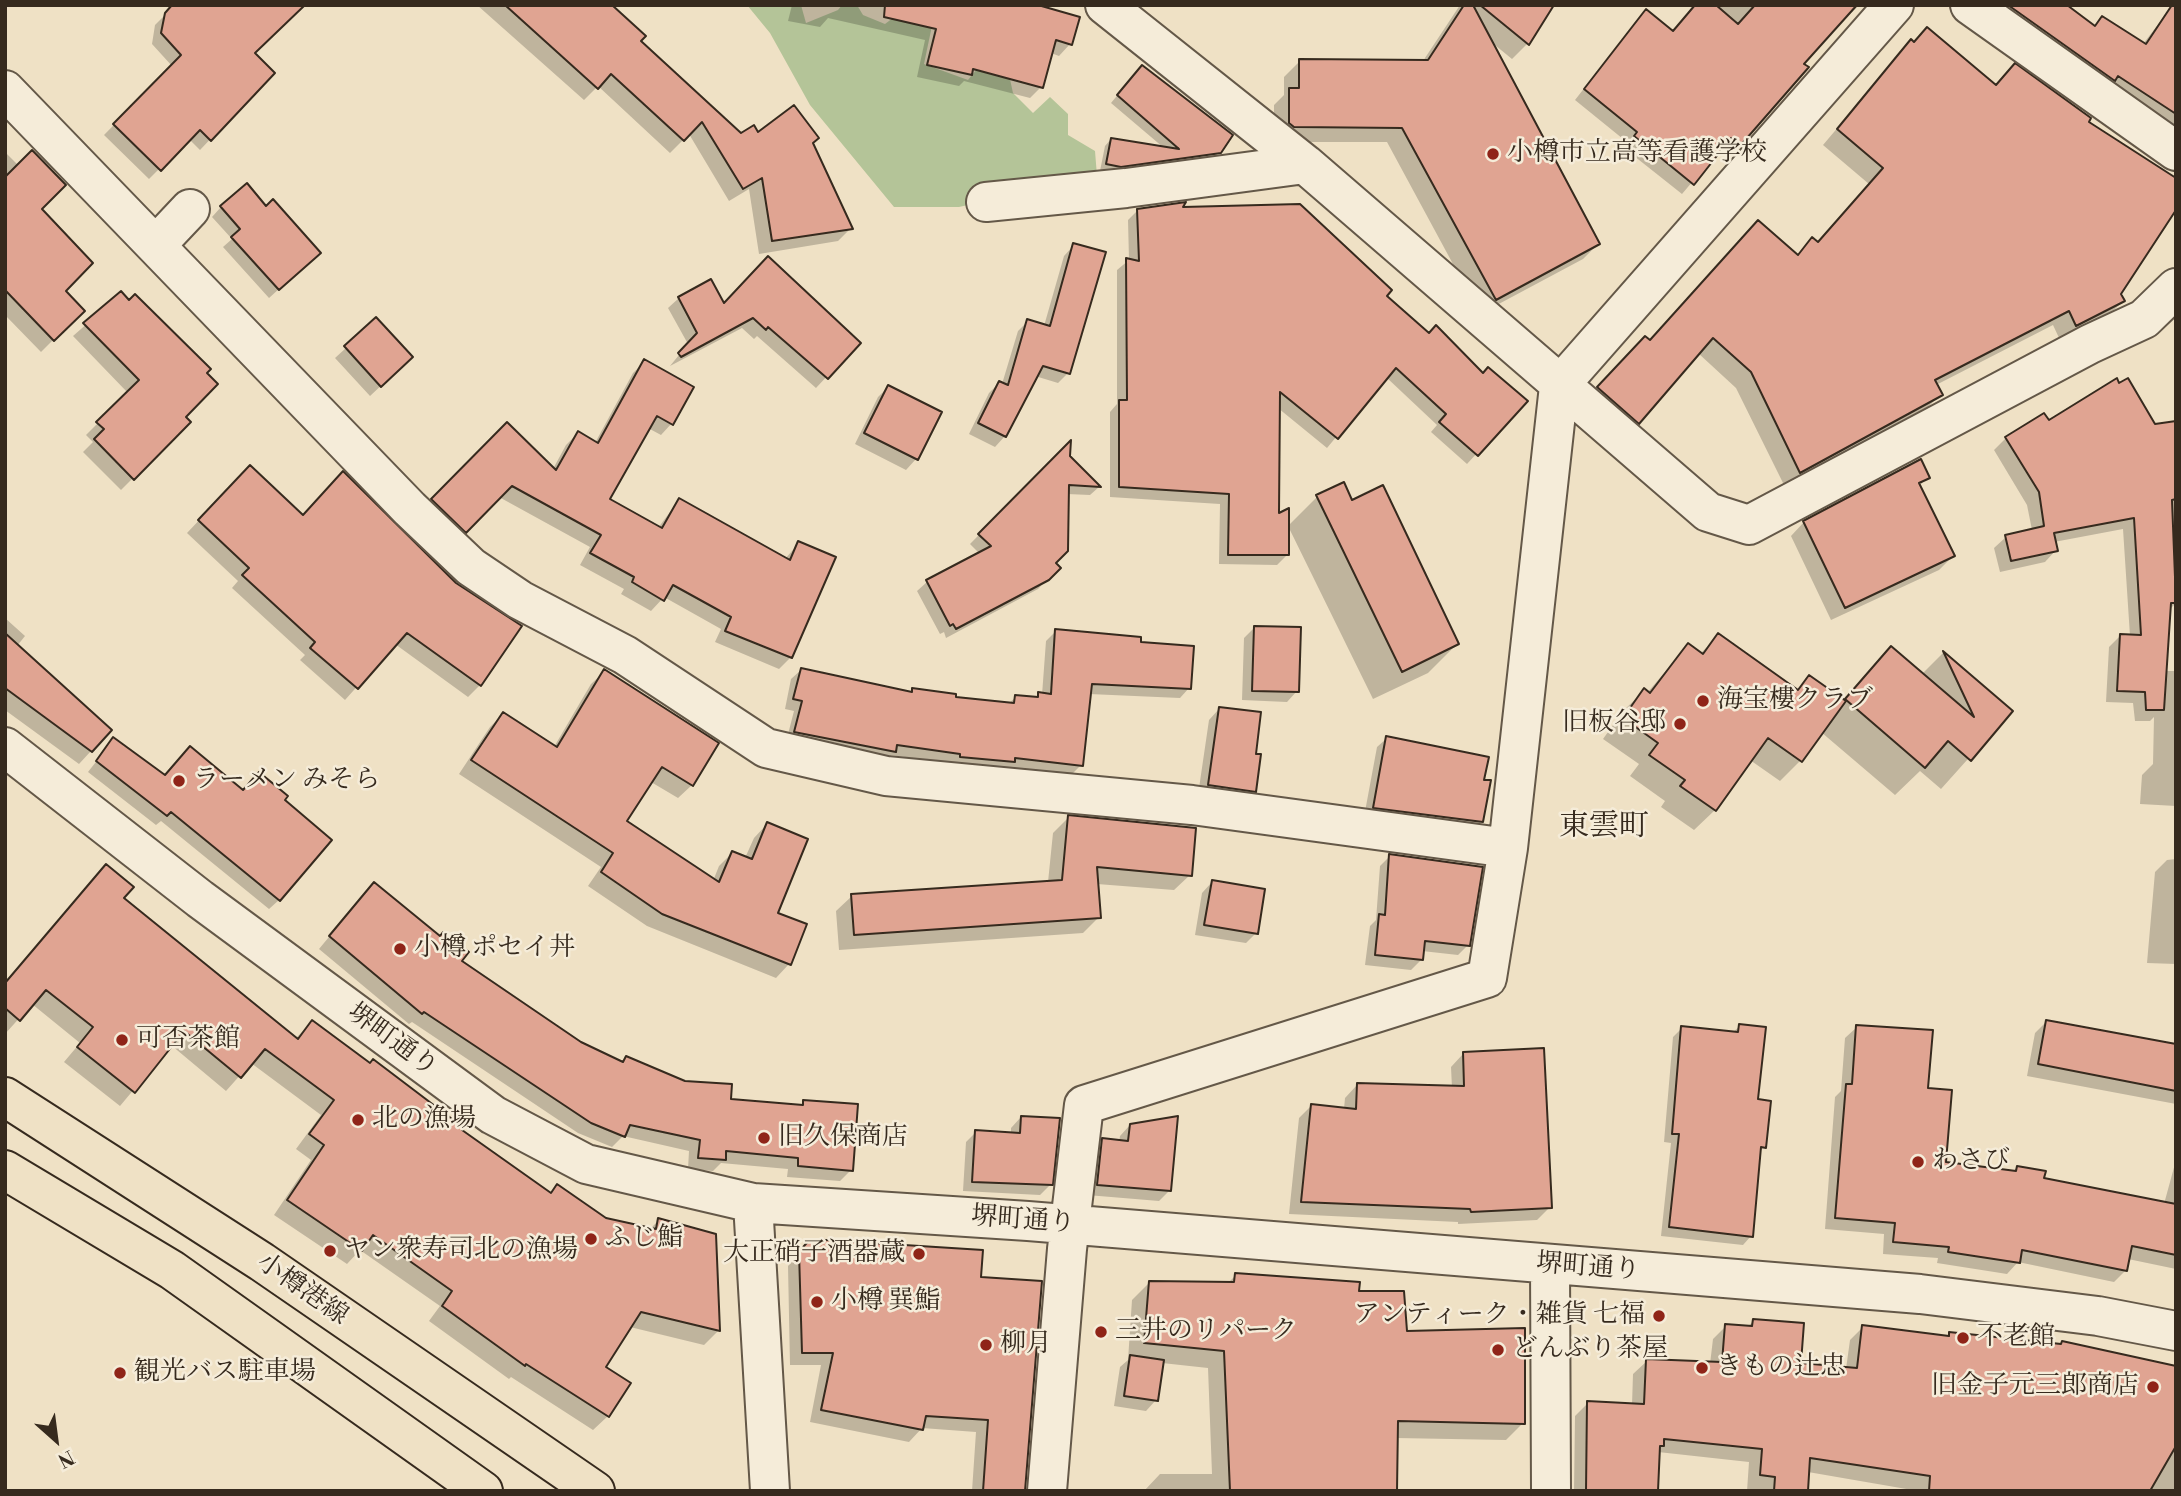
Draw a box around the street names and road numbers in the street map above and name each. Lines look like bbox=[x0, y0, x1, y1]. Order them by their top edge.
street label: 堺町通り bbox=[341, 998, 443, 1084]
street label: 堺町通り bbox=[970, 1202, 1076, 1240]
street label: 小樽港線 bbox=[250, 1247, 354, 1333]
street label: 堺町通り bbox=[1535, 1249, 1641, 1287]

